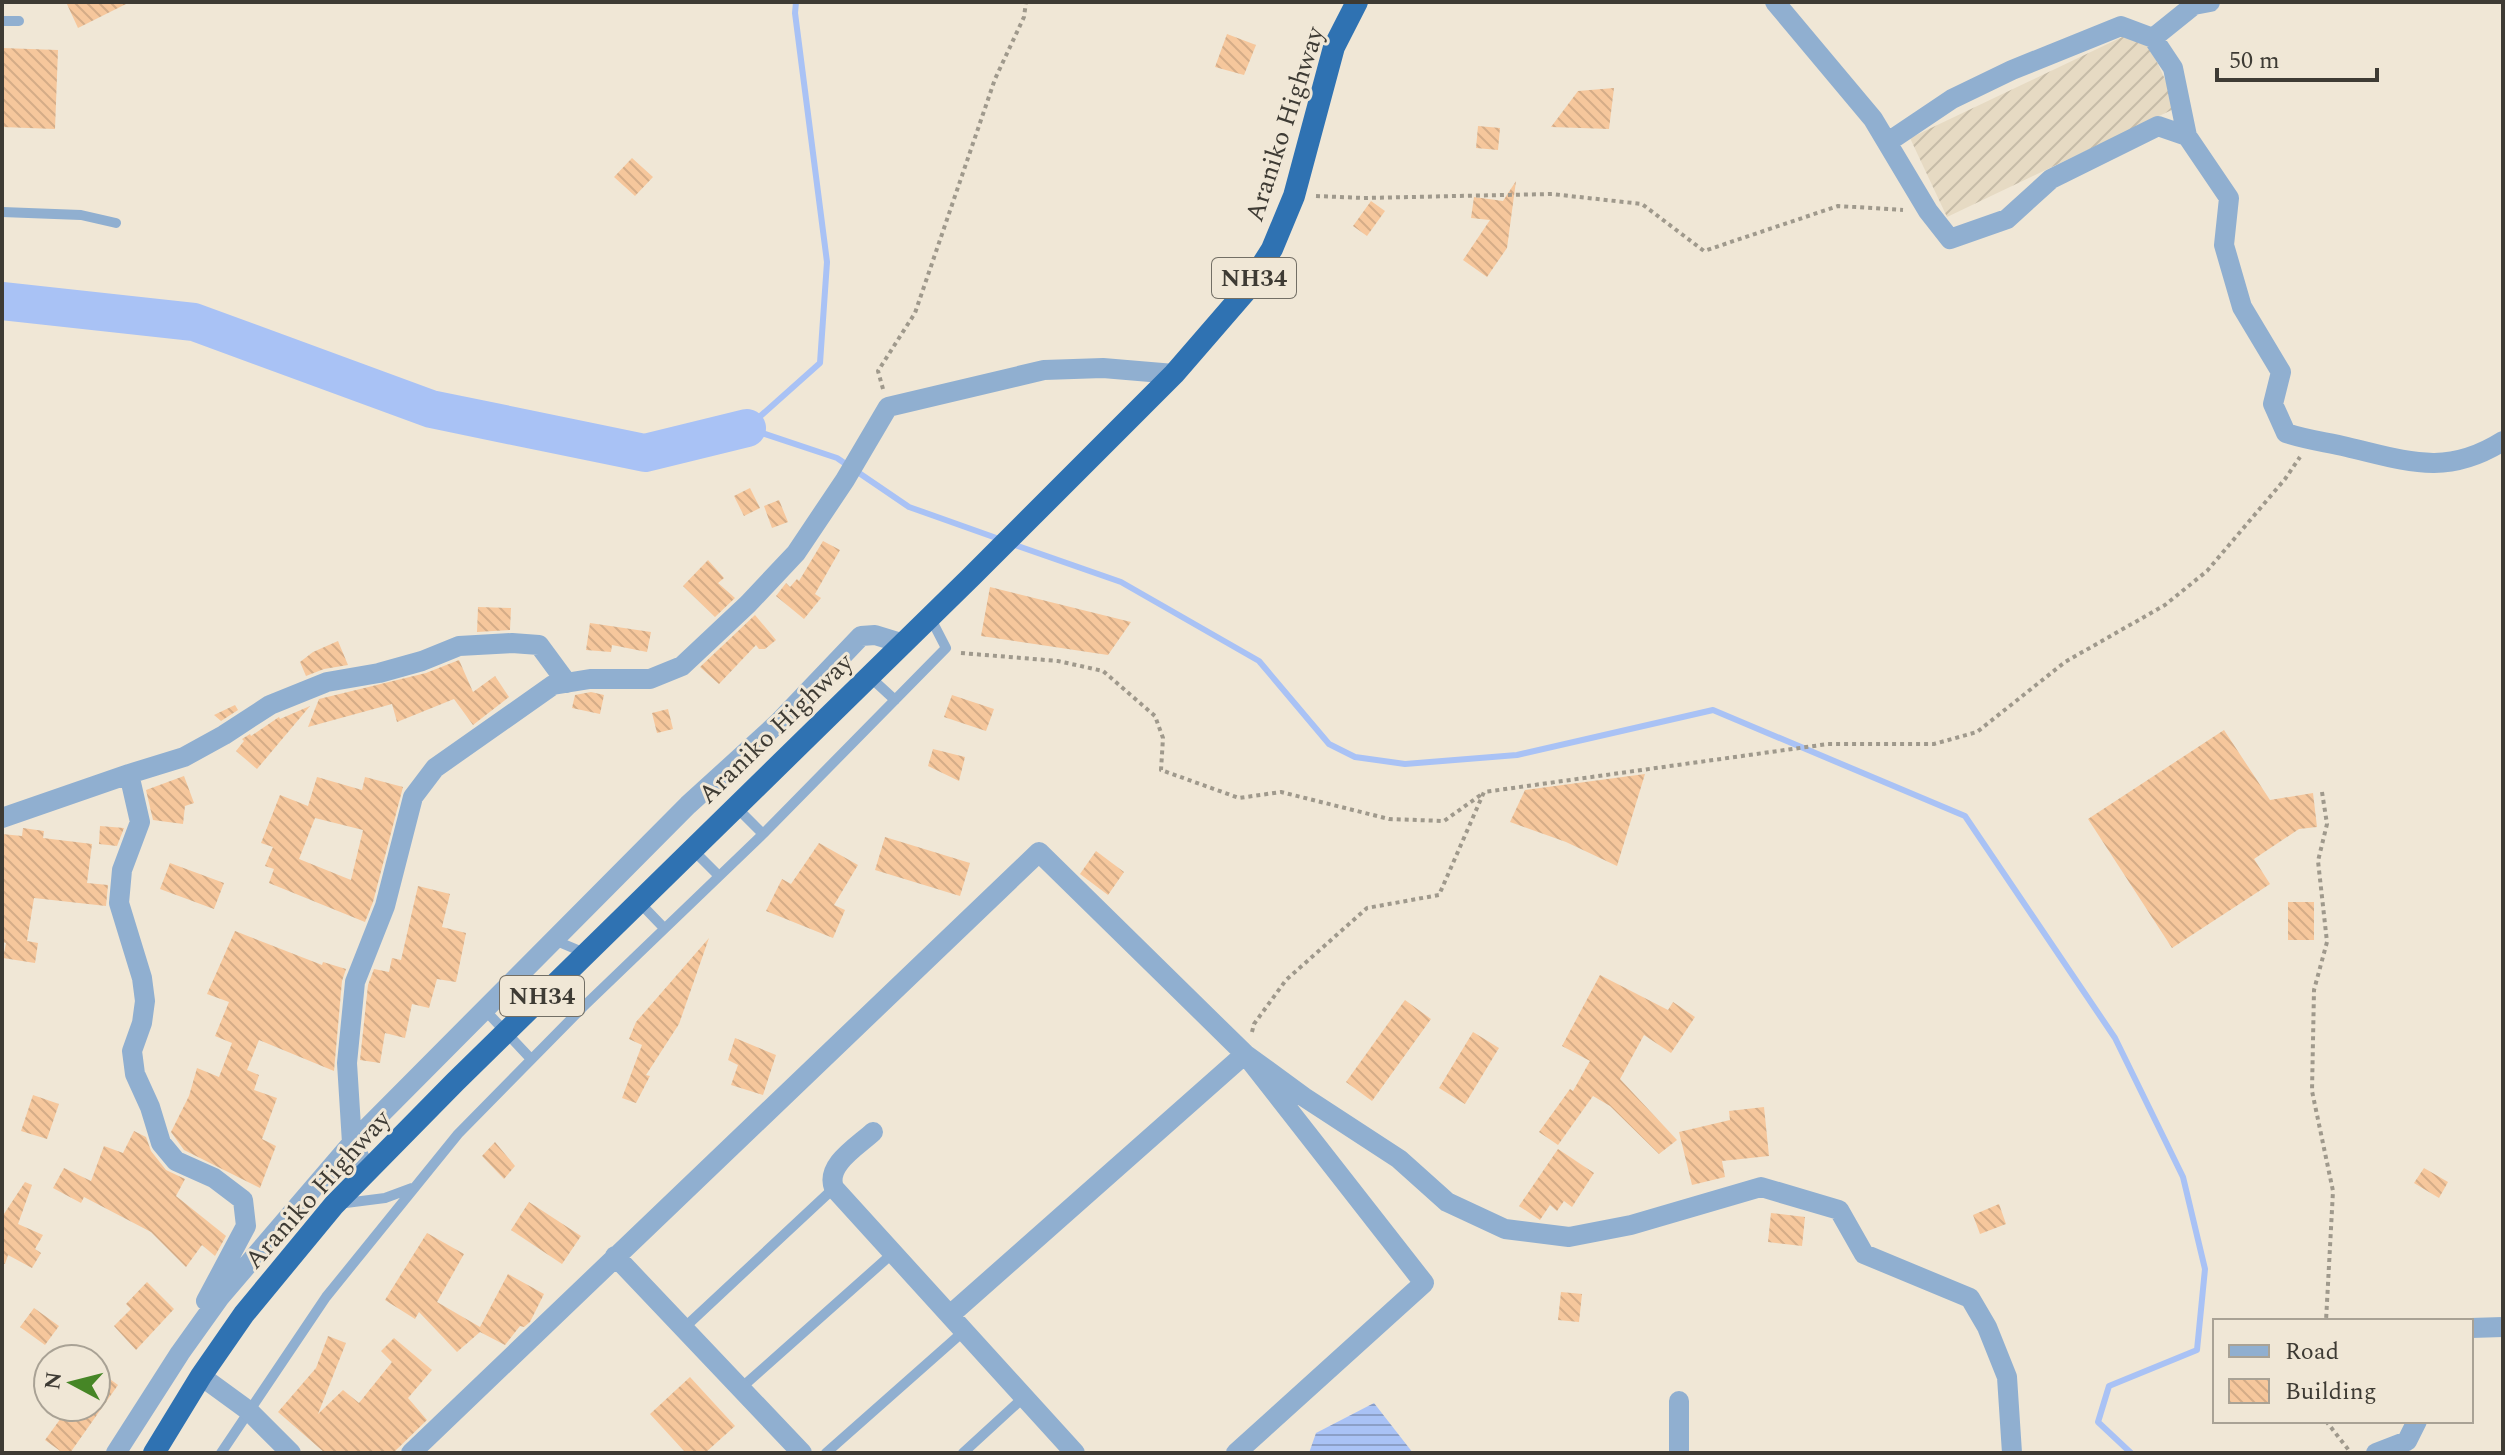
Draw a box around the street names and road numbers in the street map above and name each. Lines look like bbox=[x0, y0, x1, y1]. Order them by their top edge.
street label: Araniko Highway bbox=[1235, 20, 1336, 227]
road number: NH34 bbox=[1212, 258, 1296, 298]
street label: Araniko Highway bbox=[689, 643, 864, 814]
road number: NH34 bbox=[500, 976, 584, 1016]
street label: Araniko Highway bbox=[235, 1100, 402, 1279]

